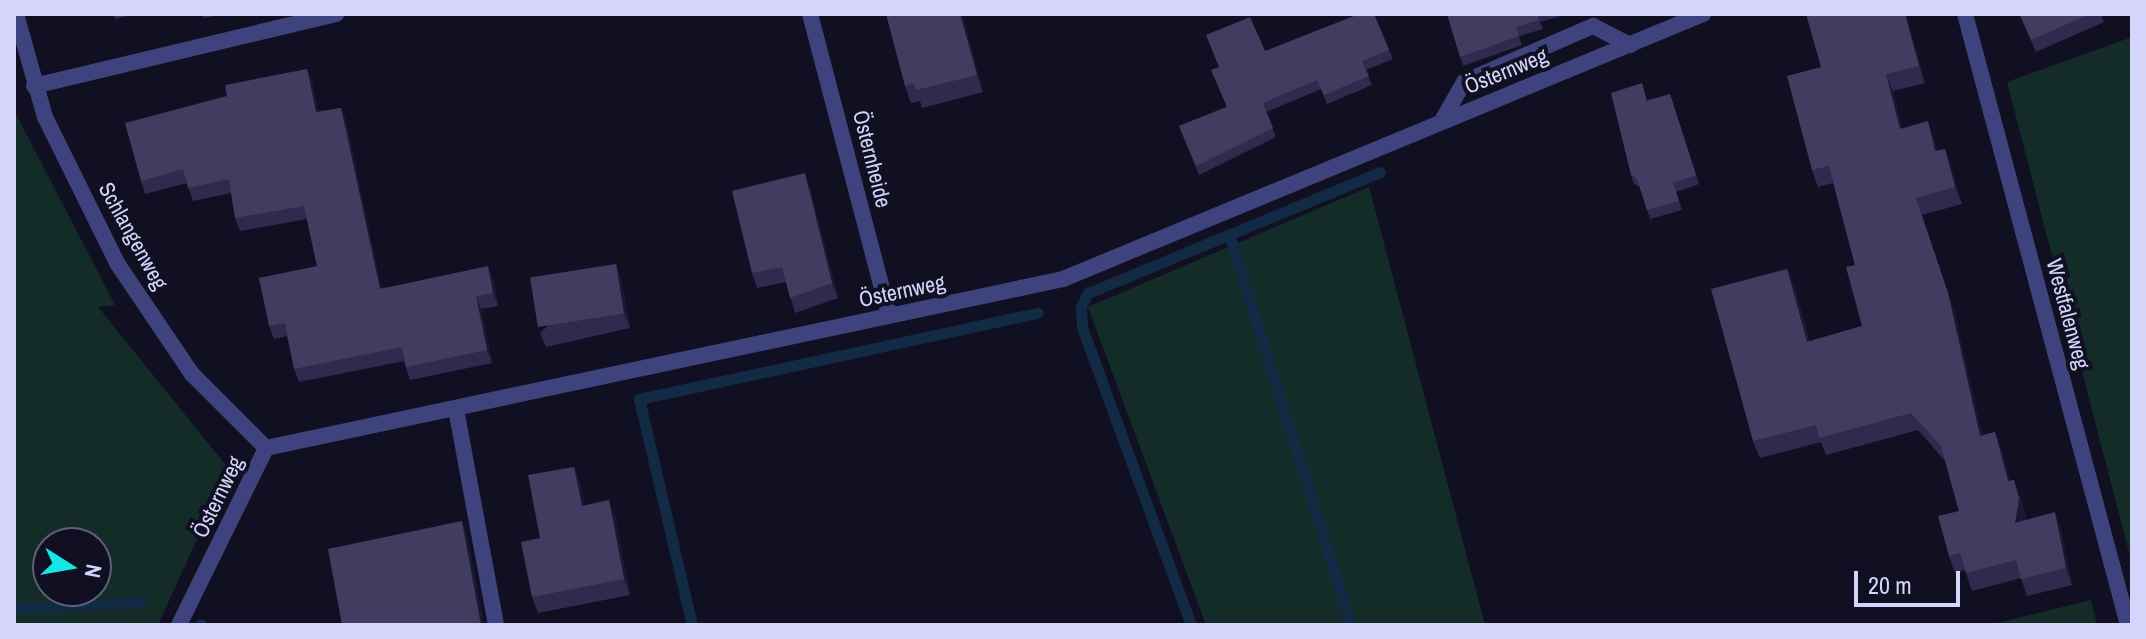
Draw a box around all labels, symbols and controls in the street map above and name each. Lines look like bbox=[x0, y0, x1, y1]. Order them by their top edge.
street label: Östernweg bbox=[1461, 42, 1551, 100]
street label: Östernheide bbox=[847, 108, 897, 210]
street label: Schlangenweg bbox=[93, 178, 173, 294]
street label: Westfalenweg bbox=[2041, 256, 2095, 372]
street label: Östernweg bbox=[857, 269, 947, 313]
street label: Östernweg bbox=[187, 452, 249, 542]
north arrow bbox=[32, 527, 112, 607]
scale bar bbox=[1858, 555, 1964, 605]
text: N bbox=[78, 562, 110, 580]
text: 20 m bbox=[1868, 569, 1912, 601]

